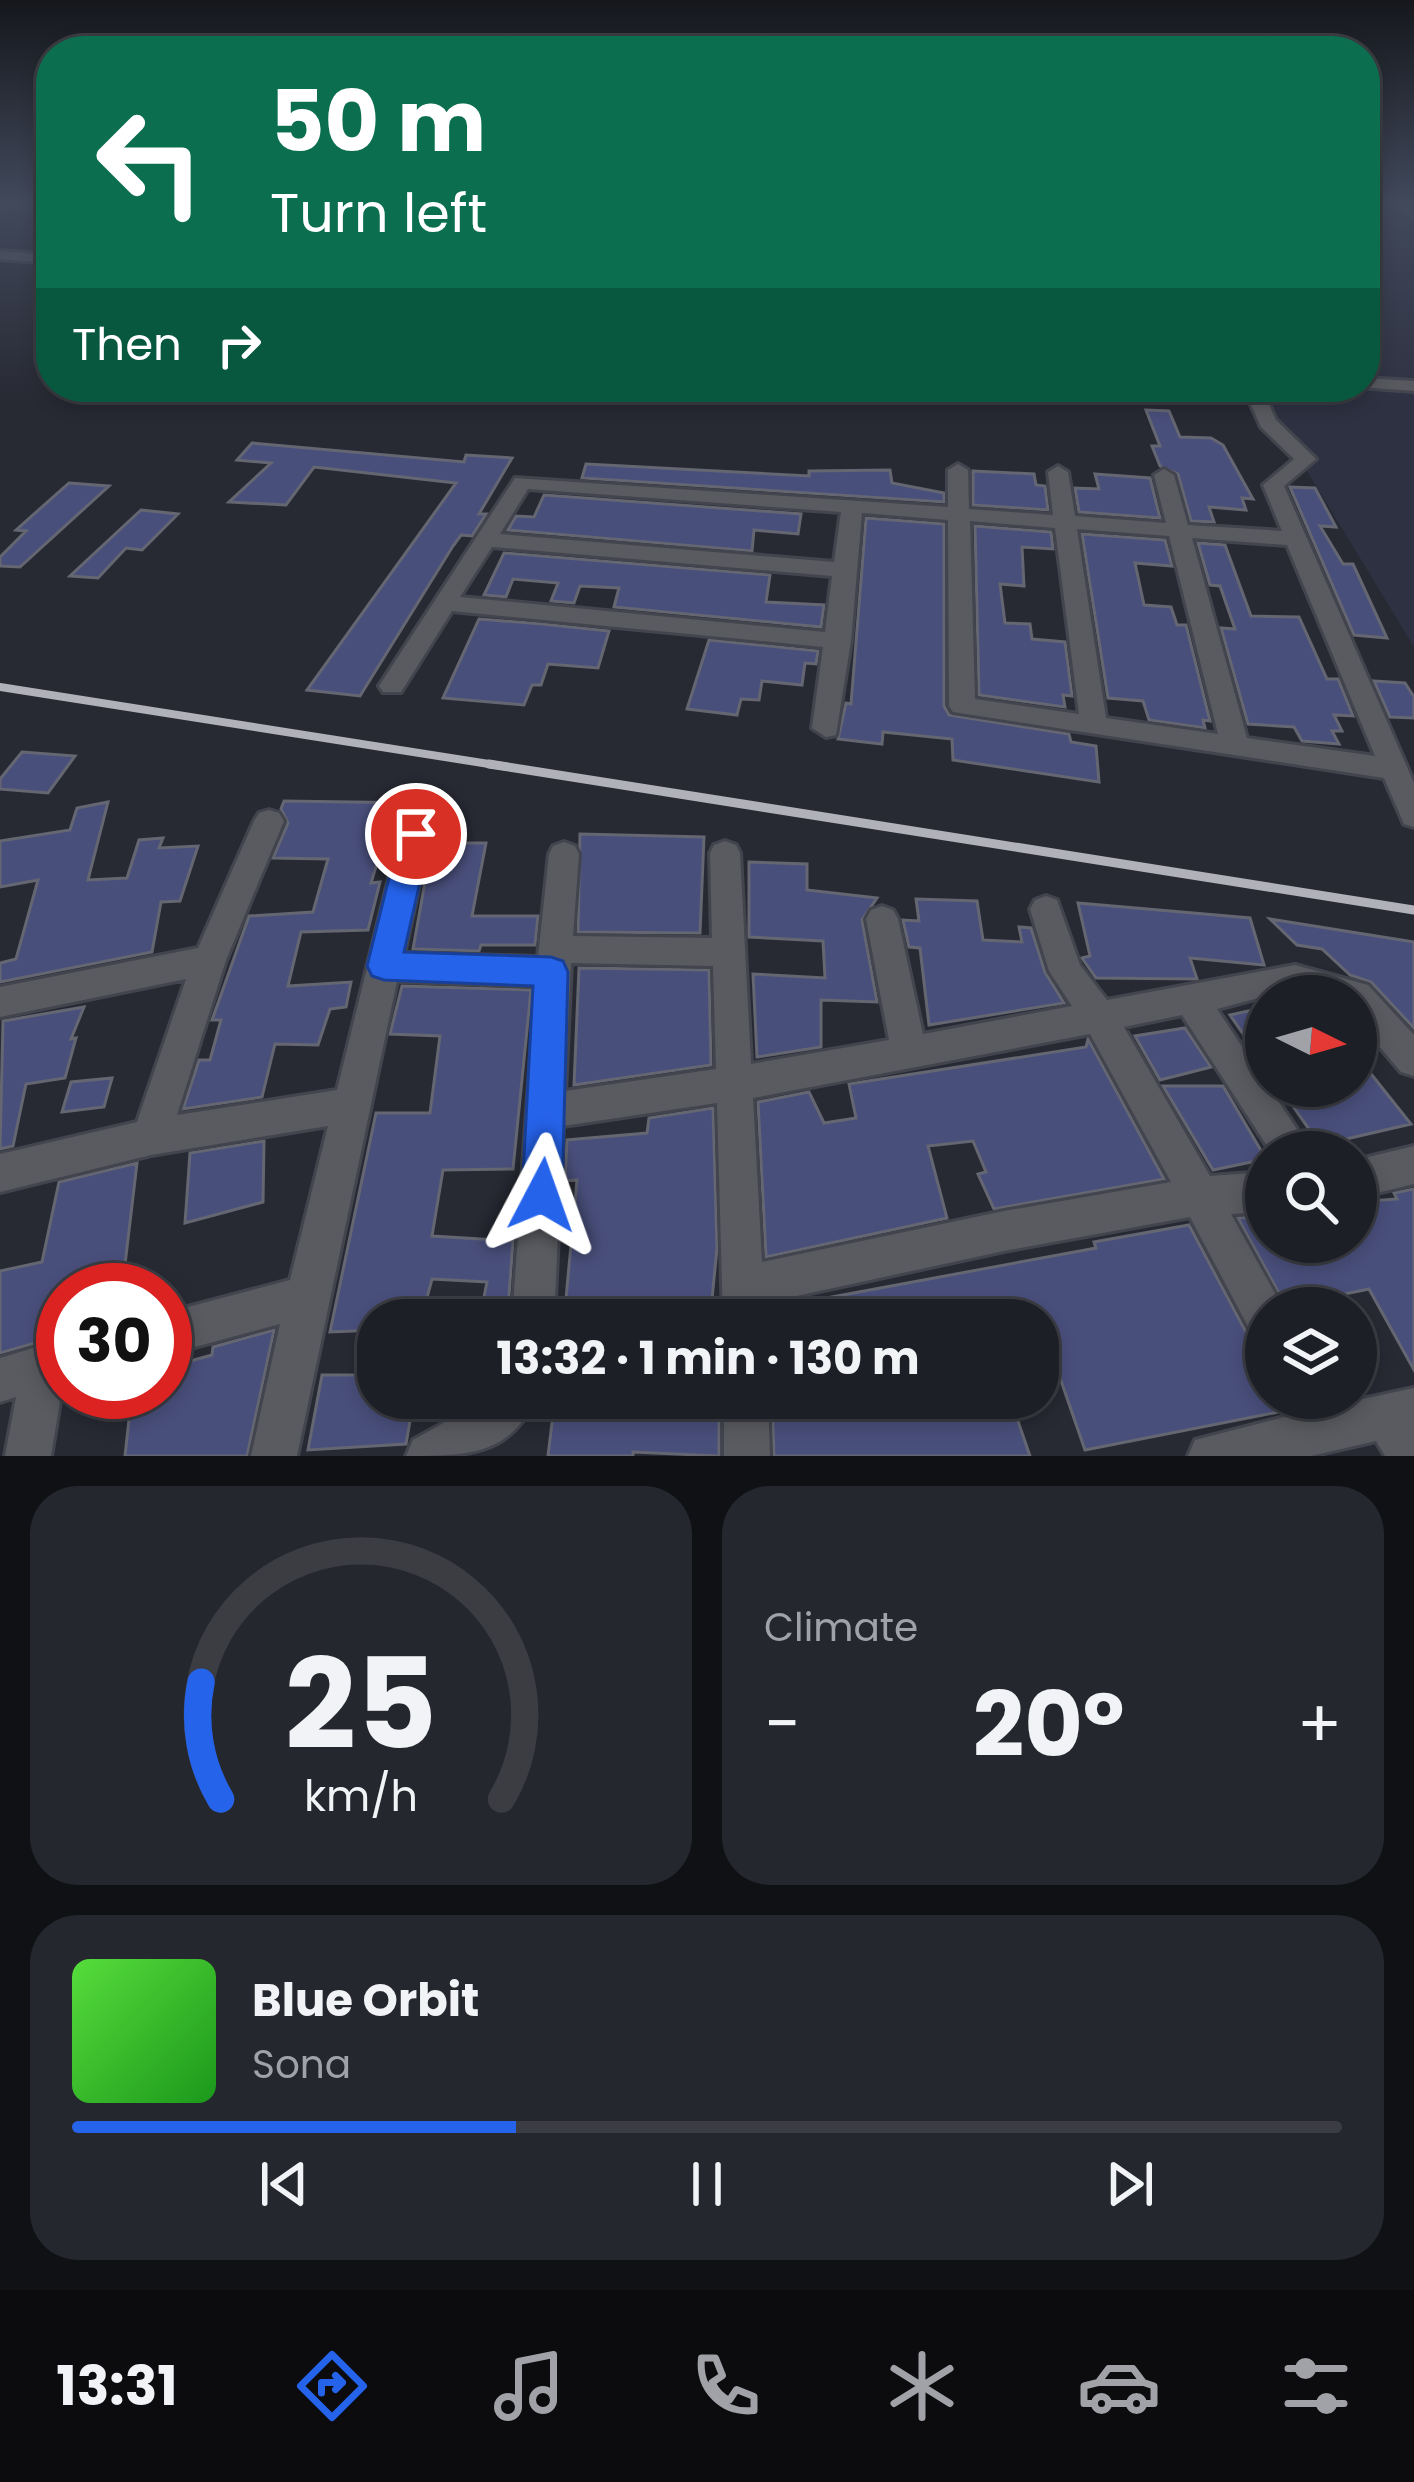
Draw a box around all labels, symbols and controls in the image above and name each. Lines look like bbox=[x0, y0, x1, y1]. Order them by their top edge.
text: 50 m bbox=[270, 63, 486, 180]
icon: left bbox=[72, 84, 228, 240]
text: Turn left bbox=[270, 175, 487, 251]
icon: right bbox=[206, 312, 272, 378]
text: Then bbox=[72, 313, 182, 376]
pin bbox=[365, 783, 467, 885]
icon: arrive bbox=[383, 801, 449, 867]
north arrow bbox=[1245, 975, 1377, 1107]
map controls bbox=[1245, 975, 1377, 1419]
button: search bbox=[1245, 1131, 1377, 1263]
position arrow bbox=[479, 1132, 605, 1258]
speed limit sign: 30 bbox=[36, 1263, 192, 1419]
button: layers bbox=[1245, 1287, 1377, 1419]
text: 13:32 · 1 min · 130 m bbox=[496, 1327, 920, 1390]
text: Climate bbox=[764, 1600, 918, 1655]
text: 25 bbox=[285, 1617, 437, 1792]
text: 20° bbox=[973, 1661, 1125, 1788]
text: − bbox=[764, 1678, 800, 1770]
text: + bbox=[1297, 1678, 1342, 1770]
text: km/h bbox=[304, 1765, 418, 1825]
text: Blue Orbit bbox=[252, 1969, 479, 2032]
text: Sona bbox=[252, 2037, 351, 2092]
icon: previous bbox=[251, 2151, 317, 2217]
icon: pause bbox=[674, 2151, 740, 2217]
icon: next bbox=[1097, 2151, 1163, 2217]
icon: directions bbox=[290, 2344, 374, 2428]
icon: music bbox=[487, 2344, 571, 2428]
icon: phone bbox=[684, 2344, 768, 2428]
icon: climate bbox=[880, 2344, 964, 2428]
icon: car bbox=[1077, 2344, 1161, 2428]
icon: filters bbox=[1274, 2344, 1358, 2428]
text: 13:31 bbox=[56, 2348, 178, 2424]

